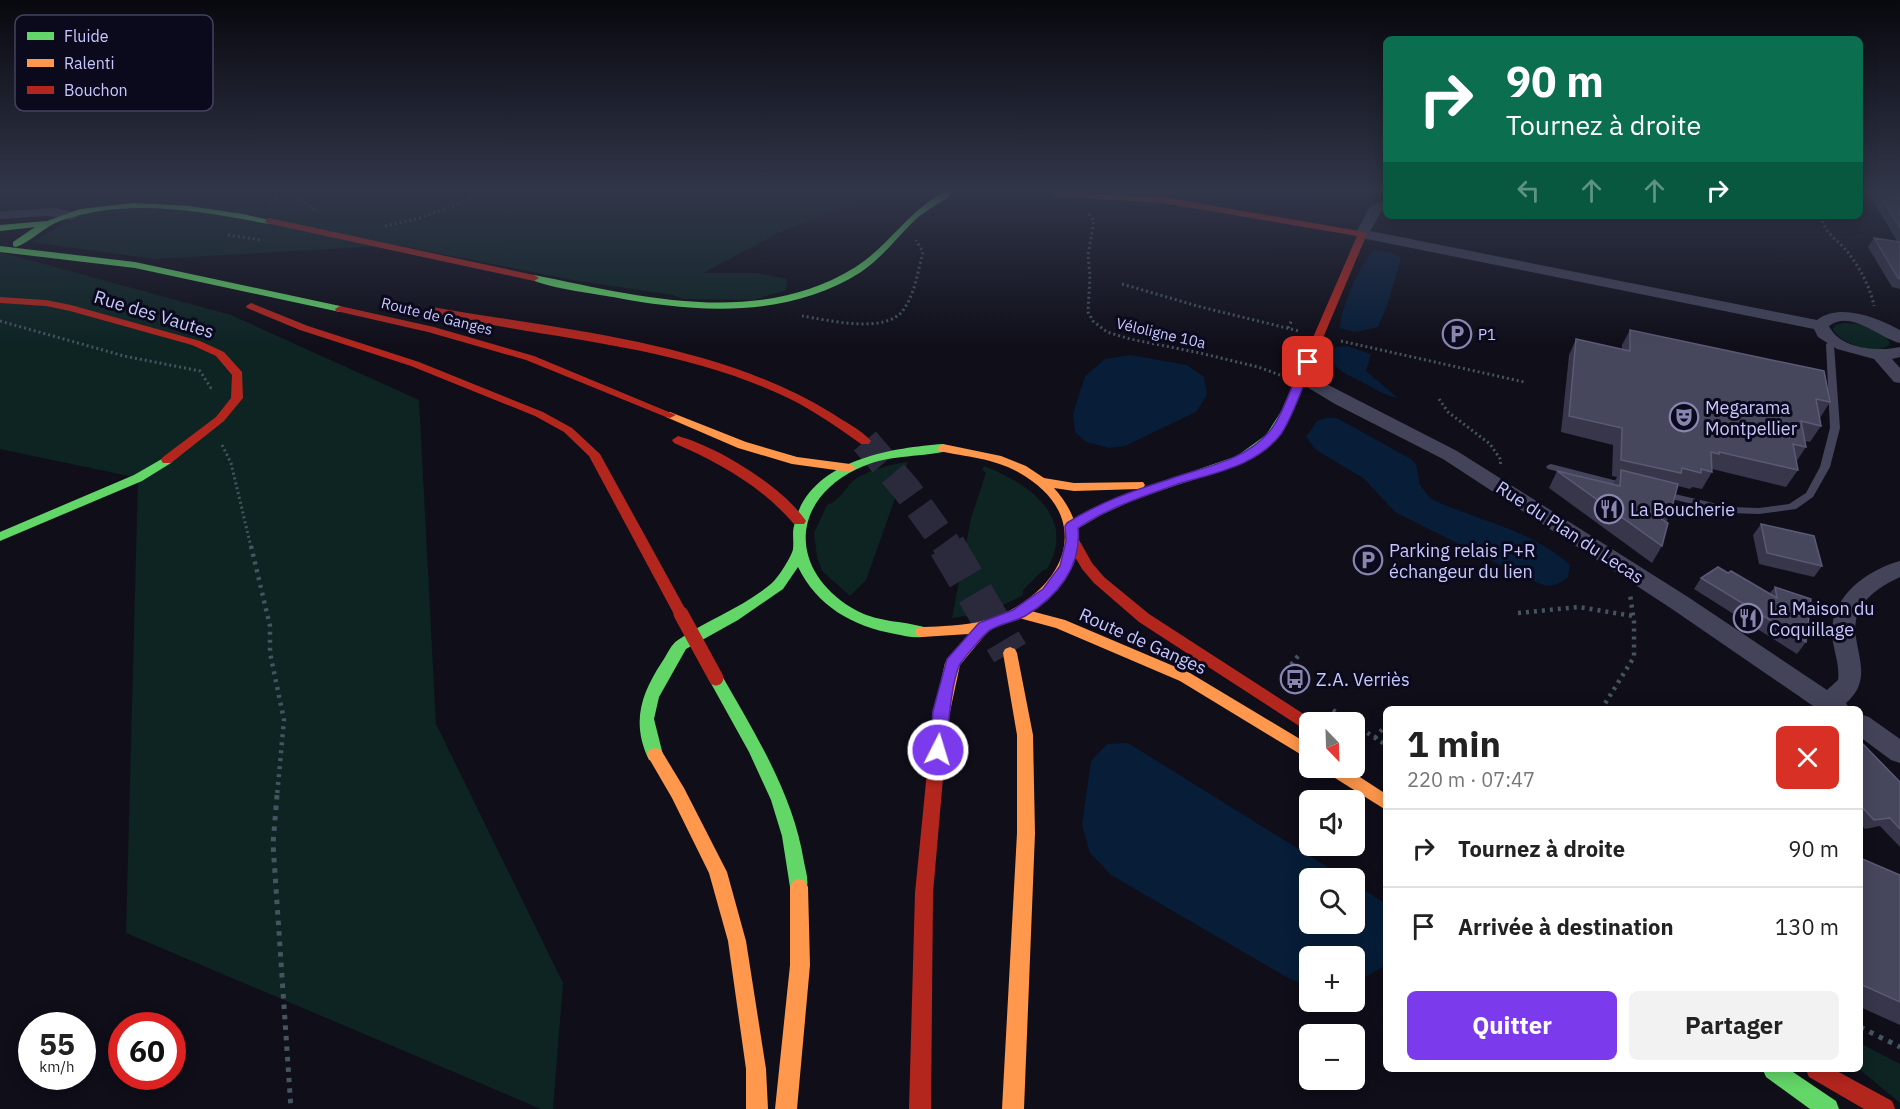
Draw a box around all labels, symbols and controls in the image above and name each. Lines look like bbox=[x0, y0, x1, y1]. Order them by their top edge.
legend bbox=[15, 15, 213, 111]
text: Fluide bbox=[64, 26, 109, 46]
text: Ralenti bbox=[64, 53, 114, 73]
text: 90 m bbox=[1506, 54, 1604, 109]
icon: right bbox=[1407, 60, 1485, 138]
text: Bouchon bbox=[64, 80, 128, 100]
text: Tournez à droite bbox=[1506, 107, 1701, 142]
icon: left bbox=[1512, 174, 1545, 207]
icon: ahead bbox=[1575, 174, 1608, 207]
icon: ahead bbox=[1638, 174, 1671, 207]
icon: right bbox=[1701, 174, 1734, 207]
street label: Rue des Vautes bbox=[91, 285, 217, 343]
street label: Route de Ganges bbox=[379, 293, 495, 339]
street label: Véloligne 10a bbox=[1114, 313, 1208, 353]
parking icon: P1 bbox=[1441, 318, 1473, 350]
place label: P1 bbox=[1478, 325, 1496, 344]
pin bbox=[1282, 336, 1333, 387]
icon: arrive bbox=[1291, 345, 1324, 378]
place label: Megarama Montpellier bbox=[1705, 396, 1798, 440]
theatre icon: Megarama Montpellier bbox=[1668, 401, 1700, 433]
street label: Rue du Plan du Lecas bbox=[1492, 476, 1648, 588]
restaurant icon: La Boucherie bbox=[1593, 493, 1625, 525]
place label: La Boucherie bbox=[1630, 498, 1735, 521]
place label: Parking relais P+R échangeur du lien bbox=[1389, 539, 1536, 583]
parking icon: Parking relais P+R échangeur du lien bbox=[1352, 544, 1384, 576]
place label: La Maison du Coquillage bbox=[1769, 597, 1875, 641]
restaurant icon: La Maison du Coquillage bbox=[1732, 602, 1764, 634]
street label: Route de Ganges bbox=[1076, 603, 1210, 679]
bus stop icon: Z.A. Verriès bbox=[1279, 663, 1311, 695]
place label: Z.A. Verriès bbox=[1316, 668, 1410, 691]
north arrow bbox=[1299, 712, 1365, 778]
map controls bbox=[1299, 712, 1365, 1090]
position arrow bbox=[906, 718, 970, 782]
text: 1 min bbox=[1407, 720, 1501, 767]
button: close bbox=[1776, 726, 1839, 789]
text: 220 m · 07:47 bbox=[1407, 766, 1535, 793]
button: sound bbox=[1299, 790, 1365, 856]
icon: right bbox=[1407, 832, 1440, 865]
text: Tournez à droite bbox=[1458, 834, 1625, 863]
text: 90 m bbox=[1788, 834, 1839, 863]
button: search bbox=[1299, 868, 1365, 934]
icon: arrive bbox=[1407, 910, 1440, 943]
text: Arrivée à destination bbox=[1458, 912, 1674, 941]
text: 130 m bbox=[1775, 912, 1839, 941]
button: + bbox=[1299, 946, 1365, 1012]
button: Quitter bbox=[1407, 991, 1617, 1060]
button: Partager bbox=[1629, 991, 1839, 1060]
speed limit sign: 60 bbox=[108, 1012, 186, 1090]
text: 55 bbox=[39, 1024, 75, 1063]
button: − bbox=[1299, 1024, 1365, 1090]
text: km/h bbox=[39, 1057, 75, 1076]

